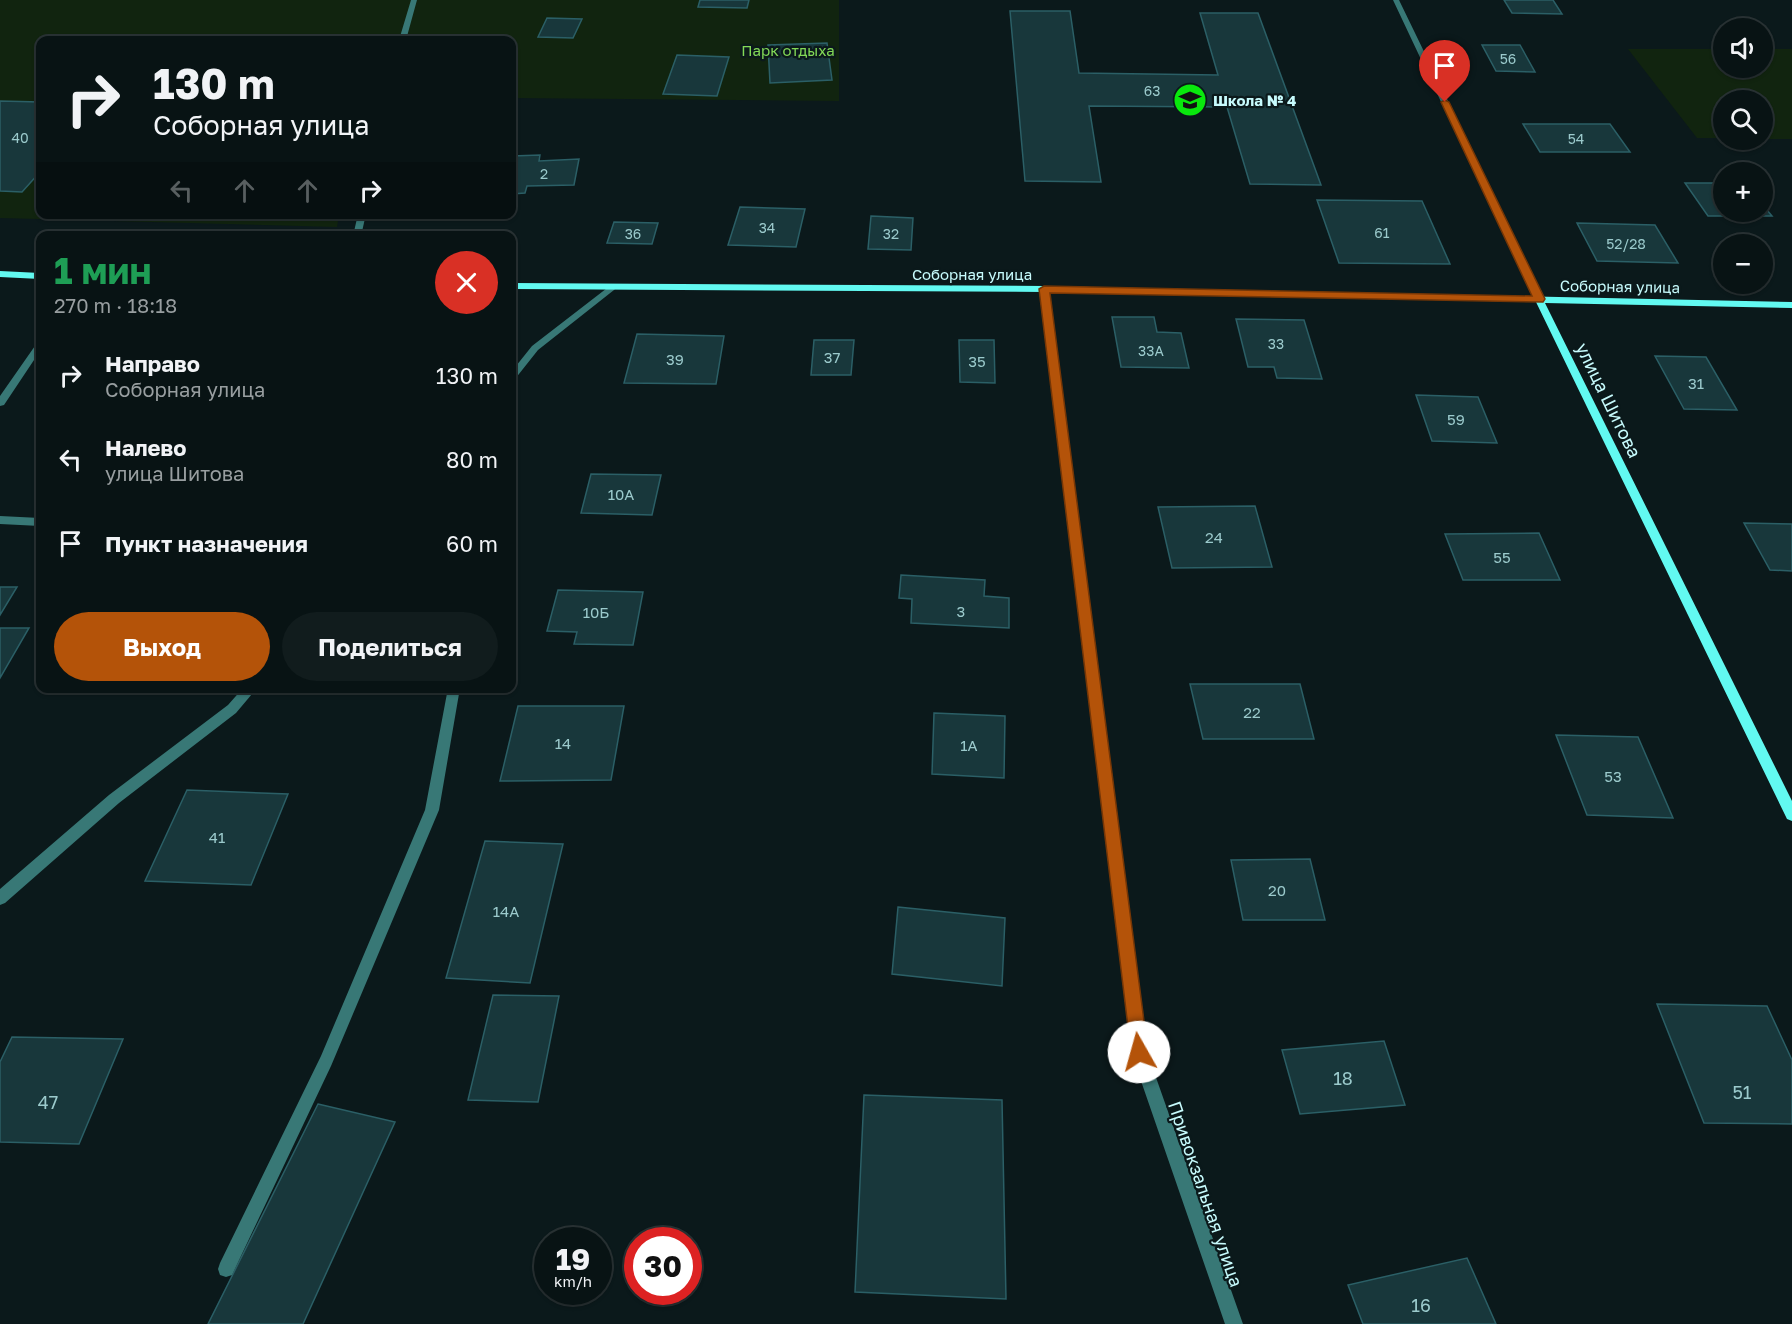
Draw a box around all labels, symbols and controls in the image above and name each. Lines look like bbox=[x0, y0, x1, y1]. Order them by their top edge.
map controls bbox=[1713, 18, 1773, 294]
button: sound bbox=[1713, 18, 1773, 78]
pin bbox=[1419, 40, 1470, 102]
park label: Парк отдыха bbox=[741, 41, 835, 59]
icon: arrive bbox=[1428, 49, 1461, 82]
house number: 56 bbox=[1500, 50, 1516, 67]
text: 130 m bbox=[153, 58, 275, 108]
icon: right bbox=[54, 60, 132, 138]
house number: 63 bbox=[1144, 82, 1160, 99]
school or university icon: Школа № 4 bbox=[1172, 82, 1208, 118]
button: search bbox=[1713, 90, 1773, 150]
place label: Школа № 4 bbox=[1213, 91, 1296, 109]
text: Соборная улица bbox=[153, 109, 369, 141]
house number: 40 bbox=[11, 129, 29, 146]
house number: 54 bbox=[1568, 130, 1584, 147]
button: + bbox=[1713, 162, 1773, 222]
house number: 2 bbox=[540, 165, 548, 182]
icon: left bbox=[165, 174, 198, 207]
icon: ahead bbox=[228, 174, 261, 207]
icon: ahead bbox=[291, 174, 324, 207]
icon: right bbox=[354, 174, 387, 207]
house number: 34 bbox=[759, 219, 775, 236]
house number: 61 bbox=[1374, 224, 1390, 241]
house number: 36 bbox=[625, 225, 641, 242]
house number: 32 bbox=[883, 225, 899, 242]
button: − bbox=[1713, 234, 1773, 294]
house number: 52/28 bbox=[1606, 235, 1646, 252]
text: 1 мин bbox=[54, 249, 151, 292]
button: close bbox=[435, 251, 498, 314]
street label: Соборная улица bbox=[912, 265, 1032, 283]
street label: Соборная улица bbox=[1560, 276, 1680, 296]
text: 270 m · 18:18 bbox=[54, 293, 177, 317]
house number: 33 bbox=[1268, 335, 1284, 352]
street label: улица Шитова bbox=[1572, 339, 1646, 461]
house number: 33А bbox=[1138, 342, 1164, 359]
house number: 37 bbox=[824, 348, 840, 366]
text: Направо bbox=[105, 350, 200, 377]
house number: 39 bbox=[666, 350, 684, 368]
house number: 35 bbox=[968, 352, 986, 370]
icon: right bbox=[54, 359, 87, 392]
text: 130 m bbox=[436, 362, 498, 389]
house number: 31 bbox=[1688, 374, 1704, 392]
text: Соборная улица bbox=[105, 377, 265, 401]
house number: 59 bbox=[1447, 410, 1465, 428]
text: Налево bbox=[105, 434, 187, 461]
icon: left bbox=[54, 443, 87, 476]
text: 80 m bbox=[446, 446, 498, 473]
text: улица Шитова bbox=[105, 461, 244, 485]
house number: 10А bbox=[608, 485, 634, 503]
icon: arrive bbox=[54, 527, 87, 560]
house number: 24 bbox=[1205, 528, 1223, 546]
text: Пункт назначения bbox=[105, 530, 308, 557]
text: 60 m bbox=[446, 530, 498, 557]
house number: 55 bbox=[1493, 548, 1511, 566]
house number: 3 bbox=[957, 602, 965, 620]
house number: 10Б bbox=[583, 603, 609, 621]
button: Выход bbox=[54, 612, 270, 681]
button: Поделиться bbox=[282, 612, 498, 681]
house number: 22 bbox=[1243, 703, 1261, 721]
house number: 14 bbox=[555, 734, 571, 752]
house number: 1А bbox=[960, 736, 978, 754]
house number: 53 bbox=[1604, 767, 1622, 785]
house number: 41 bbox=[209, 828, 225, 846]
house number: 20 bbox=[1268, 881, 1286, 899]
house number: 14А bbox=[493, 902, 519, 920]
position arrow bbox=[1107, 1020, 1171, 1084]
house number: 18 bbox=[1333, 1067, 1353, 1089]
house number: 51 bbox=[1732, 1081, 1752, 1103]
house number: 47 bbox=[38, 1091, 58, 1113]
street label: Привокзальная улица bbox=[1164, 1098, 1248, 1290]
speed limit sign: 30 bbox=[624, 1227, 702, 1305]
text: 19 bbox=[556, 1241, 590, 1277]
text: km/h bbox=[554, 1272, 592, 1290]
house number: 16 bbox=[1411, 1294, 1431, 1316]

